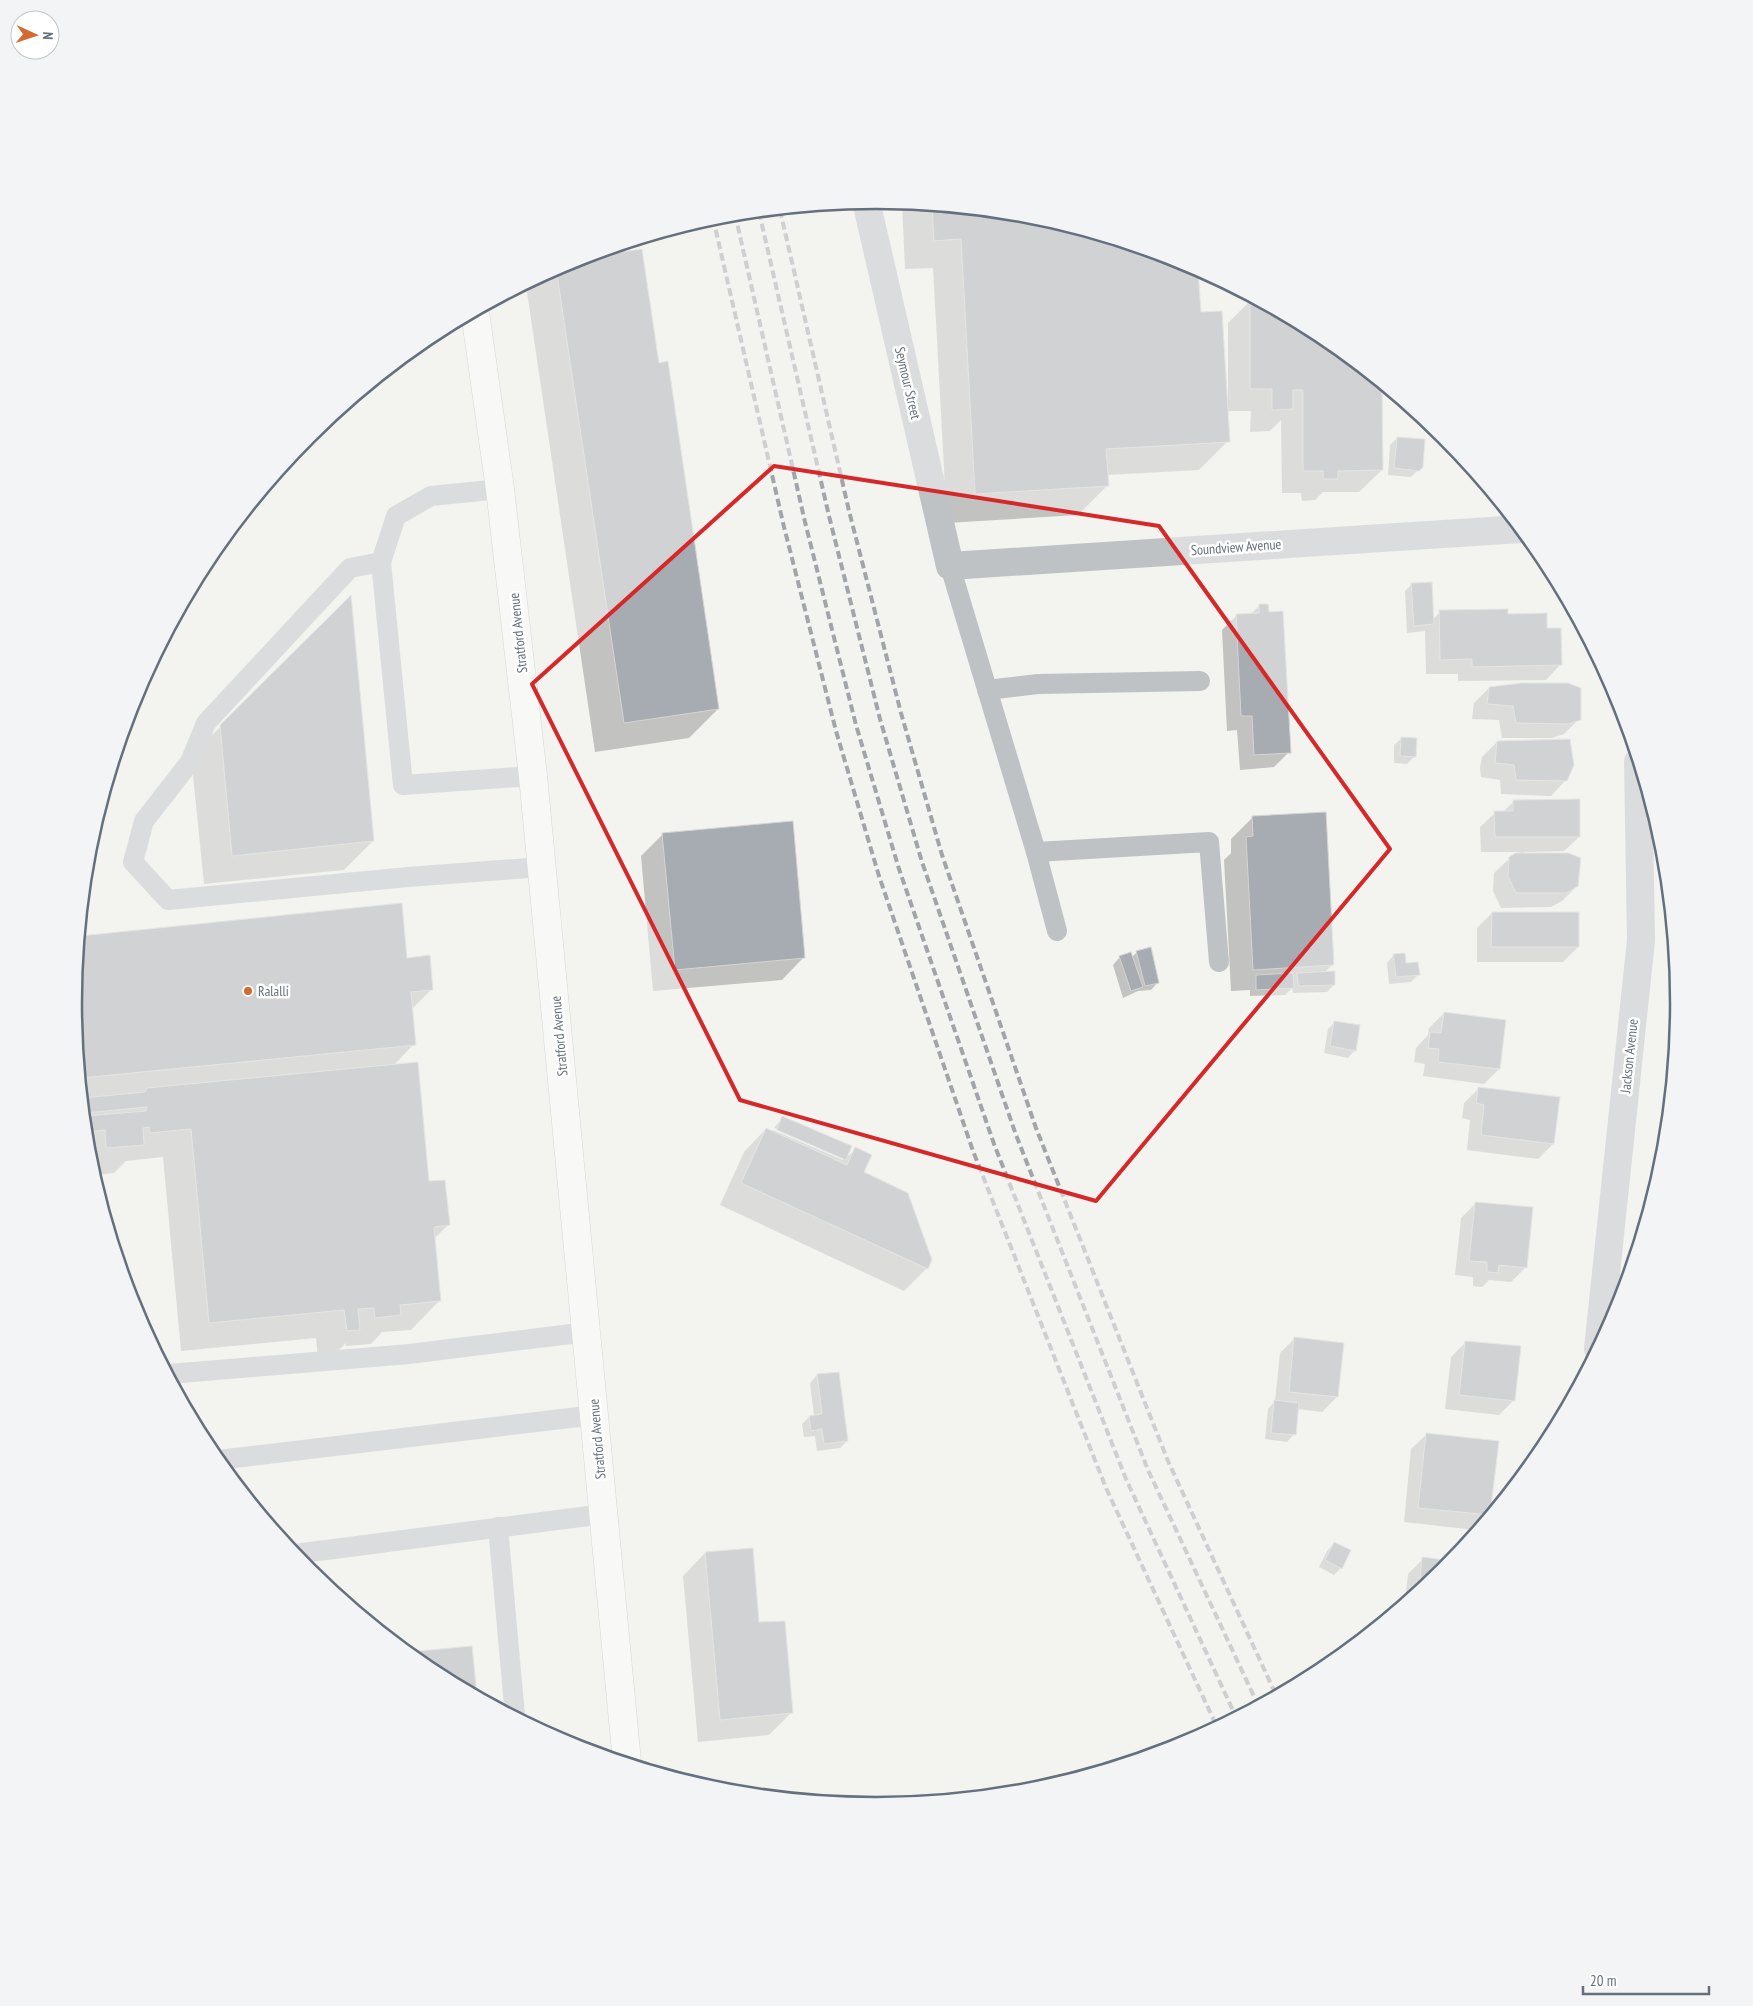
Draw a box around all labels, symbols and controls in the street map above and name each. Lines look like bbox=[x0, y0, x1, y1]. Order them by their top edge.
north arrow bbox=[10, 10, 60, 60]
text: N bbox=[39, 31, 57, 40]
street label: Seymour Street bbox=[891, 345, 925, 421]
street label: Soundview Avenue bbox=[1190, 535, 1282, 559]
street label: Stratford Avenue bbox=[505, 592, 531, 674]
place label: Ralalli bbox=[258, 982, 289, 1000]
marker: Ralalli bbox=[242, 985, 254, 997]
street label: Stratford Avenue bbox=[547, 995, 571, 1077]
street label: Jackson Avenue bbox=[1616, 1018, 1642, 1095]
street label: Stratford Avenue bbox=[585, 1398, 609, 1480]
scale bar bbox=[1583, 1964, 1709, 1996]
text: 20 m bbox=[1590, 1971, 1616, 1990]

